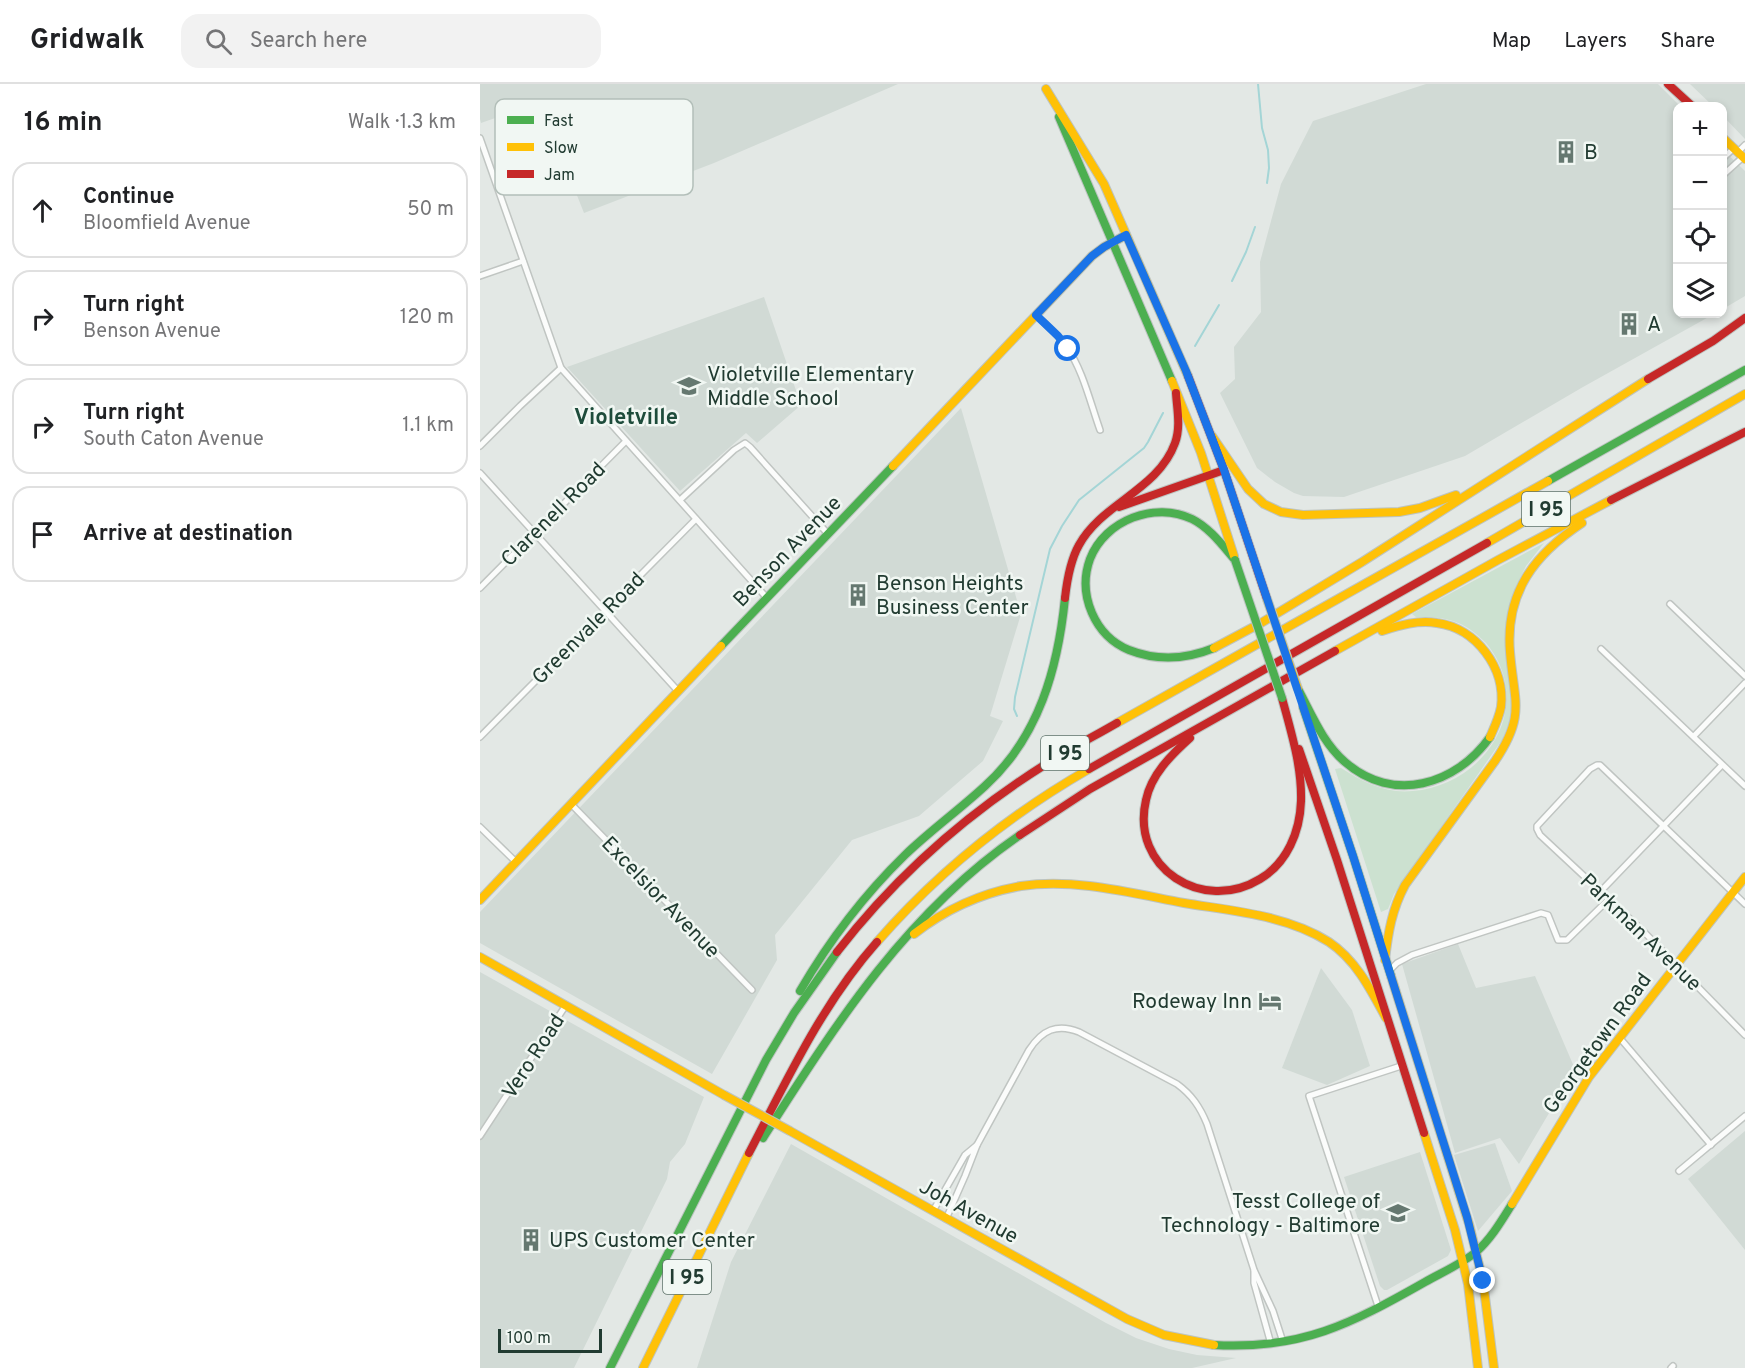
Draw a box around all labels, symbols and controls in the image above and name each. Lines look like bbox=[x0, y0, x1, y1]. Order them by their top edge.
search box bbox=[181, 14, 601, 68]
text: Gridwalk bbox=[30, 23, 145, 59]
icon: search bbox=[202, 25, 235, 58]
text: Search here bbox=[250, 28, 367, 55]
text: Map bbox=[1492, 28, 1531, 55]
text: Layers bbox=[1564, 28, 1627, 55]
text: Share bbox=[1660, 28, 1715, 55]
legend bbox=[495, 99, 693, 195]
map controls bbox=[1673, 102, 1727, 318]
button: + bbox=[1673, 102, 1727, 156]
text: 16 min bbox=[24, 107, 102, 140]
text: Walk · 1.3 km bbox=[348, 110, 456, 136]
text: Fast bbox=[544, 112, 574, 132]
text: Slow bbox=[544, 139, 578, 159]
building icon: B bbox=[1553, 139, 1579, 165]
place label: B bbox=[1584, 140, 1598, 167]
button: − bbox=[1673, 156, 1727, 210]
text: Jam bbox=[544, 166, 575, 186]
text: Continue bbox=[83, 184, 174, 211]
icon: ahead bbox=[26, 194, 59, 227]
text: 50 m bbox=[407, 197, 454, 223]
button: locate bbox=[1673, 210, 1727, 264]
text: Bloomfield Avenue bbox=[83, 211, 251, 237]
button: layers bbox=[1673, 264, 1727, 318]
text: Turn right bbox=[83, 292, 185, 319]
icon: right bbox=[26, 302, 59, 335]
text: 120 m bbox=[400, 305, 454, 331]
building icon: A bbox=[1616, 311, 1642, 337]
place label: A bbox=[1647, 312, 1661, 339]
text: Benson Avenue bbox=[83, 319, 221, 345]
route start bbox=[1054, 335, 1080, 361]
place label: Violetville Elementary Middle School bbox=[707, 362, 914, 413]
school or university icon: Violetville Elementary Middle School bbox=[676, 373, 702, 399]
text: Turn right bbox=[83, 400, 185, 427]
district label: Violetville bbox=[574, 405, 678, 432]
icon: right bbox=[26, 410, 59, 443]
text: 1.1 km bbox=[402, 413, 454, 439]
text: South Caton Avenue bbox=[83, 427, 264, 453]
street label: Clarenell Road bbox=[496, 457, 612, 573]
street label: Benson Avenue bbox=[728, 491, 848, 613]
road number: I 95 bbox=[1522, 492, 1570, 526]
icon: arrive bbox=[26, 518, 59, 551]
text: Arrive at destination bbox=[83, 521, 293, 548]
street label: Greenvale Road bbox=[527, 567, 651, 691]
place label: Benson Heights Business Center bbox=[876, 571, 1029, 622]
building icon: Benson Heights Business Center bbox=[845, 582, 871, 608]
road number: I 95 bbox=[1041, 736, 1089, 770]
street label: Excelsior Avenue bbox=[595, 831, 725, 965]
street label: Parkman Avenue bbox=[1573, 868, 1706, 998]
street label: Georgetown Road bbox=[1538, 968, 1658, 1120]
hotel icon: Rodeway Inn bbox=[1257, 988, 1283, 1014]
place label: Rodeway Inn bbox=[1132, 989, 1252, 1016]
street label: Vero Road bbox=[497, 1009, 572, 1104]
street label: Joh Avenue bbox=[914, 1174, 1023, 1251]
place label: Tesst College of Technology - Baltimore bbox=[1161, 1189, 1380, 1240]
school or university icon: Tesst College of Technology - Baltimore bbox=[1385, 1200, 1411, 1226]
building icon: UPS Customer Center bbox=[518, 1227, 544, 1253]
place label: UPS Customer Center bbox=[549, 1228, 755, 1255]
road number: I 95 bbox=[663, 1260, 711, 1294]
route end bbox=[1469, 1267, 1495, 1293]
scale bar bbox=[498, 1326, 602, 1354]
text: 100 m bbox=[507, 1329, 551, 1349]

